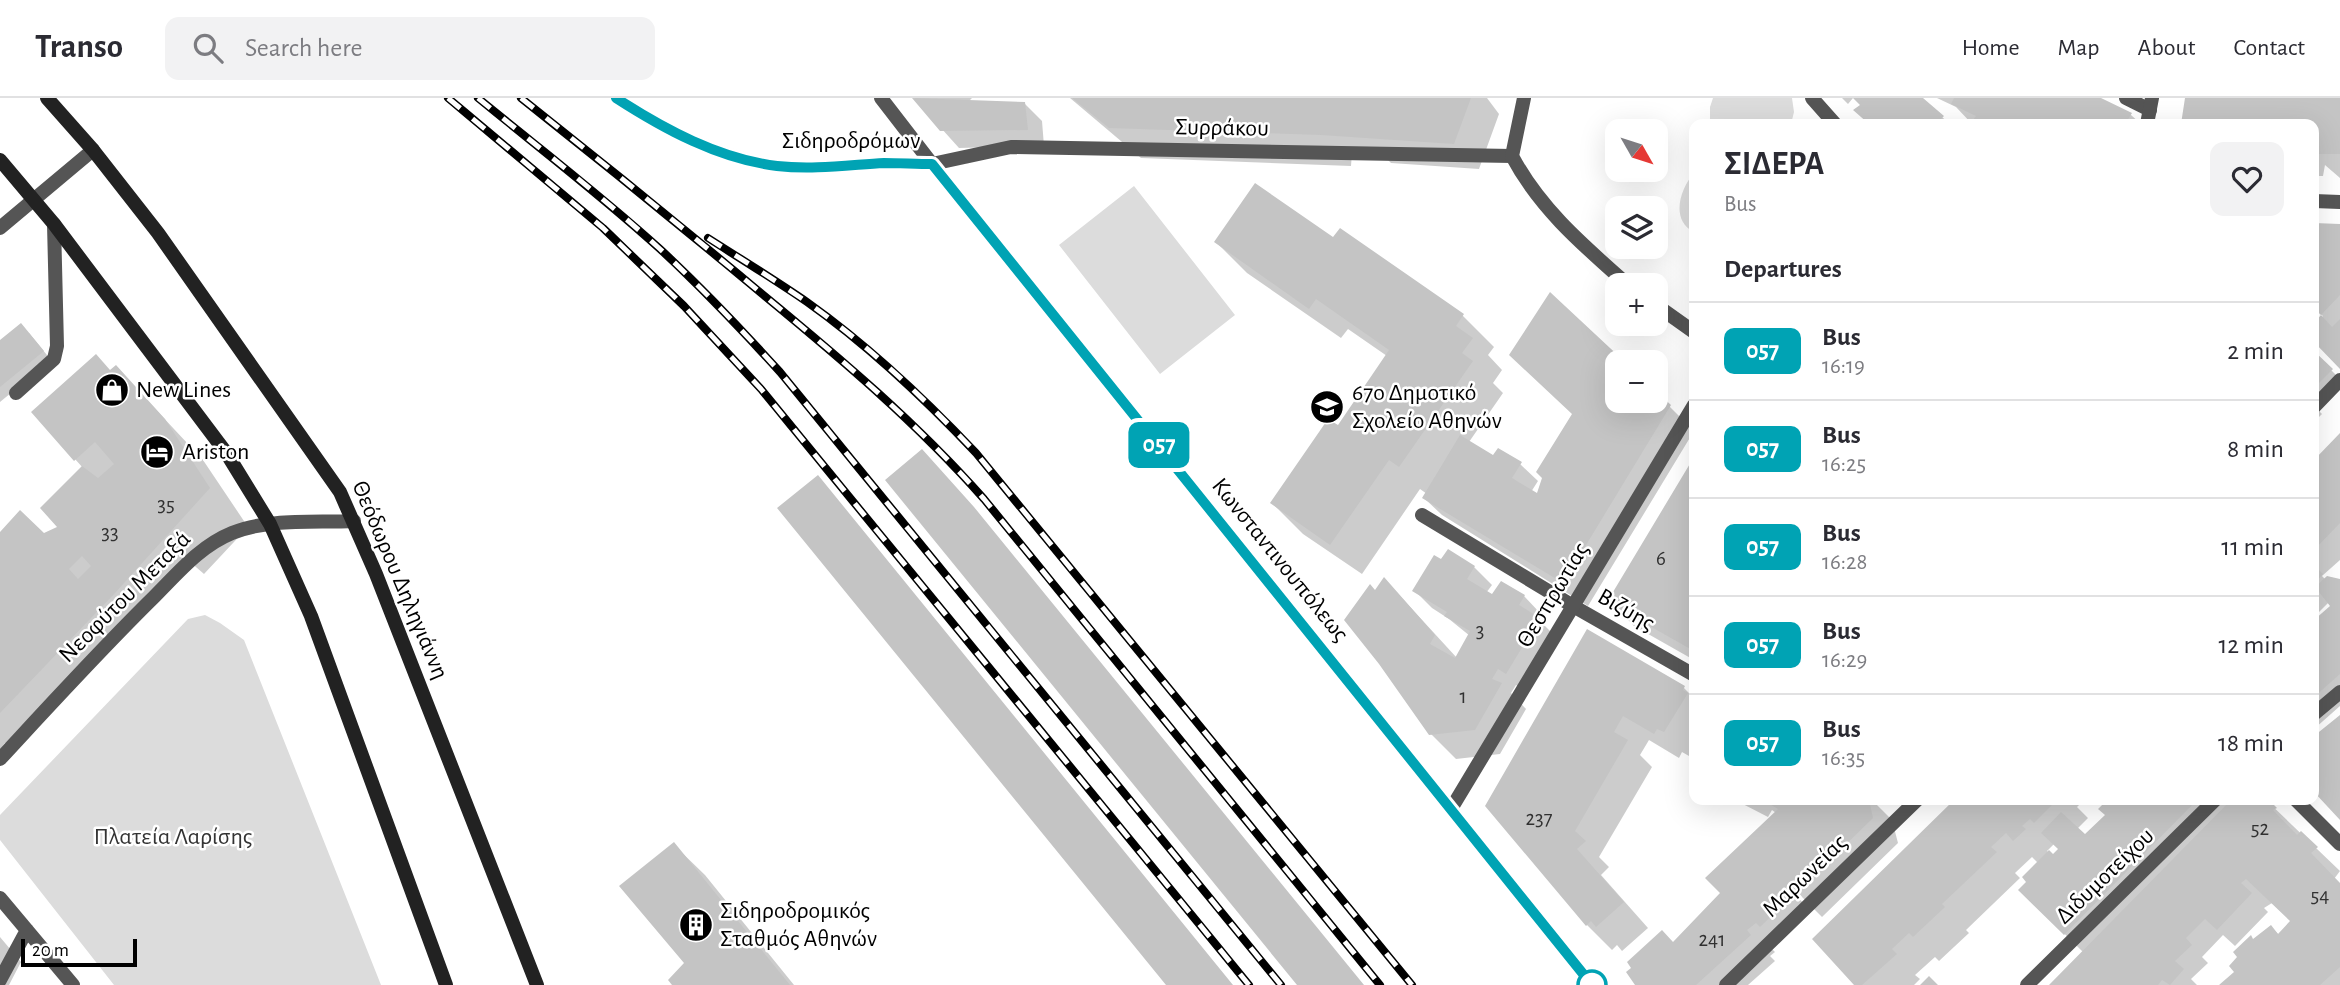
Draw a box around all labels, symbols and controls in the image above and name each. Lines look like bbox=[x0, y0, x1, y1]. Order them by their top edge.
search box bbox=[165, 17, 655, 80]
icon: search bbox=[189, 29, 227, 67]
text: Transo bbox=[35, 31, 123, 64]
text: Search here bbox=[245, 35, 363, 61]
text: Home bbox=[1962, 36, 2020, 60]
text: Map bbox=[2058, 36, 2100, 60]
text: About bbox=[2138, 36, 2195, 60]
text: Contact bbox=[2233, 36, 2305, 60]
street label: Συρράκου bbox=[1175, 115, 1269, 141]
north arrow bbox=[1605, 119, 1668, 182]
map controls bbox=[1605, 119, 1668, 413]
street label: Σιδηροδρόμων bbox=[782, 129, 920, 153]
button: heart bbox=[2210, 142, 2284, 216]
text: ΣΙΔΕΡΑ bbox=[1724, 148, 1824, 181]
text: Bus bbox=[1724, 193, 1757, 216]
button: layers bbox=[1605, 196, 1668, 259]
text: Departures bbox=[1724, 256, 1842, 282]
button: + bbox=[1605, 273, 1668, 336]
text: Bus bbox=[1822, 324, 1861, 350]
text: 2 min bbox=[2227, 338, 2284, 364]
text: 057 bbox=[1746, 339, 1779, 363]
button: − bbox=[1605, 350, 1668, 413]
text: 16:19 bbox=[1822, 355, 1865, 378]
shop icon: New Lines bbox=[93, 371, 131, 409]
place label: New Lines bbox=[136, 378, 231, 402]
place label: 67ο Δημοτικό Σχολείο Αθηνών bbox=[1352, 381, 1502, 433]
school or university icon: 67ο Δημοτικό Σχολείο Αθηνών bbox=[1308, 388, 1346, 426]
line badge: 057 bbox=[1119, 422, 1199, 468]
text: Bus bbox=[1822, 422, 1861, 448]
hotel icon: Ariston bbox=[138, 433, 176, 471]
text: 057 bbox=[1142, 433, 1176, 457]
text: 8 min bbox=[2227, 436, 2284, 462]
text: 057 bbox=[1746, 437, 1779, 461]
place label: Ariston bbox=[182, 440, 249, 464]
text: 16:25 bbox=[1822, 453, 1866, 476]
street label: Κωνσταντινουπόλεως bbox=[1207, 474, 1353, 646]
street label: Θεόδωρου Δηληγιάννη bbox=[347, 477, 453, 683]
house number: 35 bbox=[157, 494, 175, 515]
text: Bus bbox=[1822, 520, 1861, 546]
house number: 33 bbox=[101, 522, 119, 543]
street label: Νεοφύτου Μεταξά bbox=[55, 527, 195, 667]
text: 11 min bbox=[2221, 534, 2284, 560]
text: 057 bbox=[1746, 535, 1779, 559]
street label: Θεσπρωτίας bbox=[1512, 539, 1594, 651]
house number: 6 bbox=[1656, 548, 1666, 569]
text: 16:28 bbox=[1822, 551, 1867, 574]
street label: Βιζύης bbox=[1593, 584, 1659, 636]
text: Bus bbox=[1822, 618, 1861, 644]
house number: 3 bbox=[1476, 620, 1484, 641]
text: 12 min bbox=[2218, 632, 2284, 658]
text: 057 bbox=[1746, 633, 1779, 657]
text: 16:29 bbox=[1822, 649, 1867, 672]
house number: 1 bbox=[1459, 686, 1467, 707]
text: Bus bbox=[1822, 716, 1861, 742]
text: 18 min bbox=[2218, 730, 2284, 756]
text: 057 bbox=[1746, 731, 1779, 755]
text: 16:35 bbox=[1822, 747, 1865, 770]
house number: 237 bbox=[1526, 808, 1553, 829]
house number: 52 bbox=[2251, 818, 2269, 839]
street label: Διδυμοτείχου bbox=[2051, 824, 2159, 928]
park label: Πλατεία Λαρίσης bbox=[94, 825, 252, 849]
street label: Μαρωνείας bbox=[1758, 830, 1852, 922]
house number: 54 bbox=[2311, 885, 2329, 906]
place label: Σιδηροδρομικός Σταθμός Αθηνών bbox=[720, 899, 877, 951]
building icon: Σιδηροδρομικός Σταθμός Αθηνών bbox=[677, 906, 715, 944]
house number: 241 bbox=[1699, 929, 1725, 950]
scale bar bbox=[21, 936, 136, 968]
text: 20 m bbox=[32, 941, 69, 960]
unlabelled marker bbox=[1577, 970, 1607, 985]

